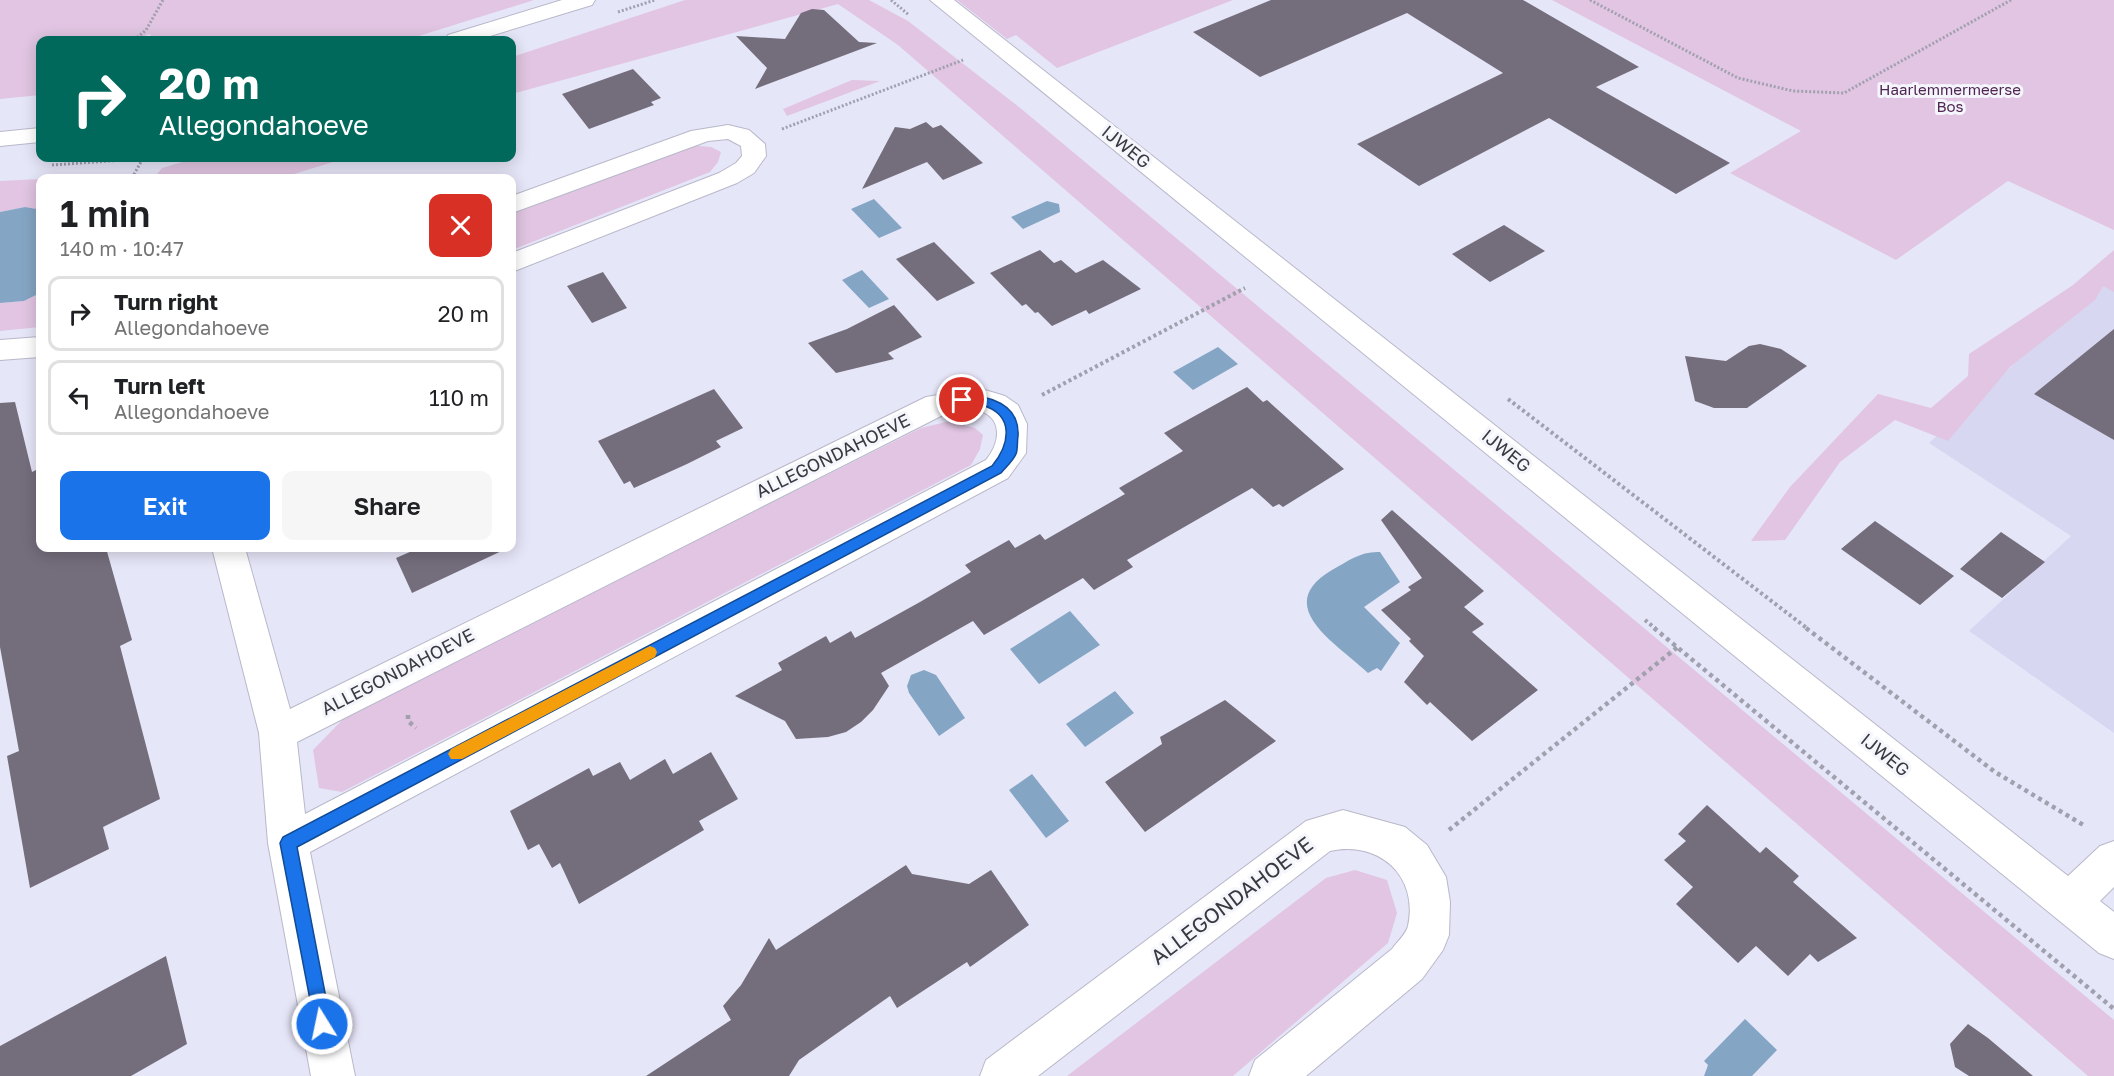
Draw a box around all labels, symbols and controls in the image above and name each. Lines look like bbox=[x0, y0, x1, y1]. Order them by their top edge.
text: 20 m bbox=[159, 58, 259, 108]
icon: right bbox=[60, 60, 138, 138]
park label: Haarlemmermeerse Bos bbox=[1879, 80, 2021, 115]
text: Allegondahoeve bbox=[159, 109, 369, 141]
street label: IJWEG bbox=[1098, 120, 1156, 173]
text: 1 min bbox=[60, 192, 150, 235]
button: close bbox=[429, 194, 492, 257]
text: 140 m · 10:47 bbox=[60, 236, 184, 260]
text: Turn right bbox=[114, 288, 218, 315]
icon: right bbox=[63, 297, 96, 330]
text: 20 m bbox=[438, 300, 489, 327]
text: Allegondahoeve bbox=[114, 315, 269, 339]
text: Turn left bbox=[114, 372, 205, 399]
pin bbox=[936, 374, 987, 425]
icon: left bbox=[63, 381, 96, 414]
icon: arrive bbox=[945, 383, 978, 416]
text: 110 m bbox=[429, 384, 489, 411]
text: Allegondahoeve bbox=[114, 399, 269, 423]
street label: ALLEGONDAHOEVE bbox=[752, 408, 913, 502]
street label: IJWEG bbox=[1478, 424, 1536, 477]
button: Exit bbox=[60, 471, 270, 540]
button: Share bbox=[282, 471, 492, 540]
street label: ALLEGONDAHOEVE bbox=[317, 623, 478, 719]
street label: IJWEG bbox=[1857, 728, 1915, 781]
street label: ALLEGONDAHOEVE bbox=[1145, 831, 1318, 970]
position arrow bbox=[290, 992, 354, 1056]

